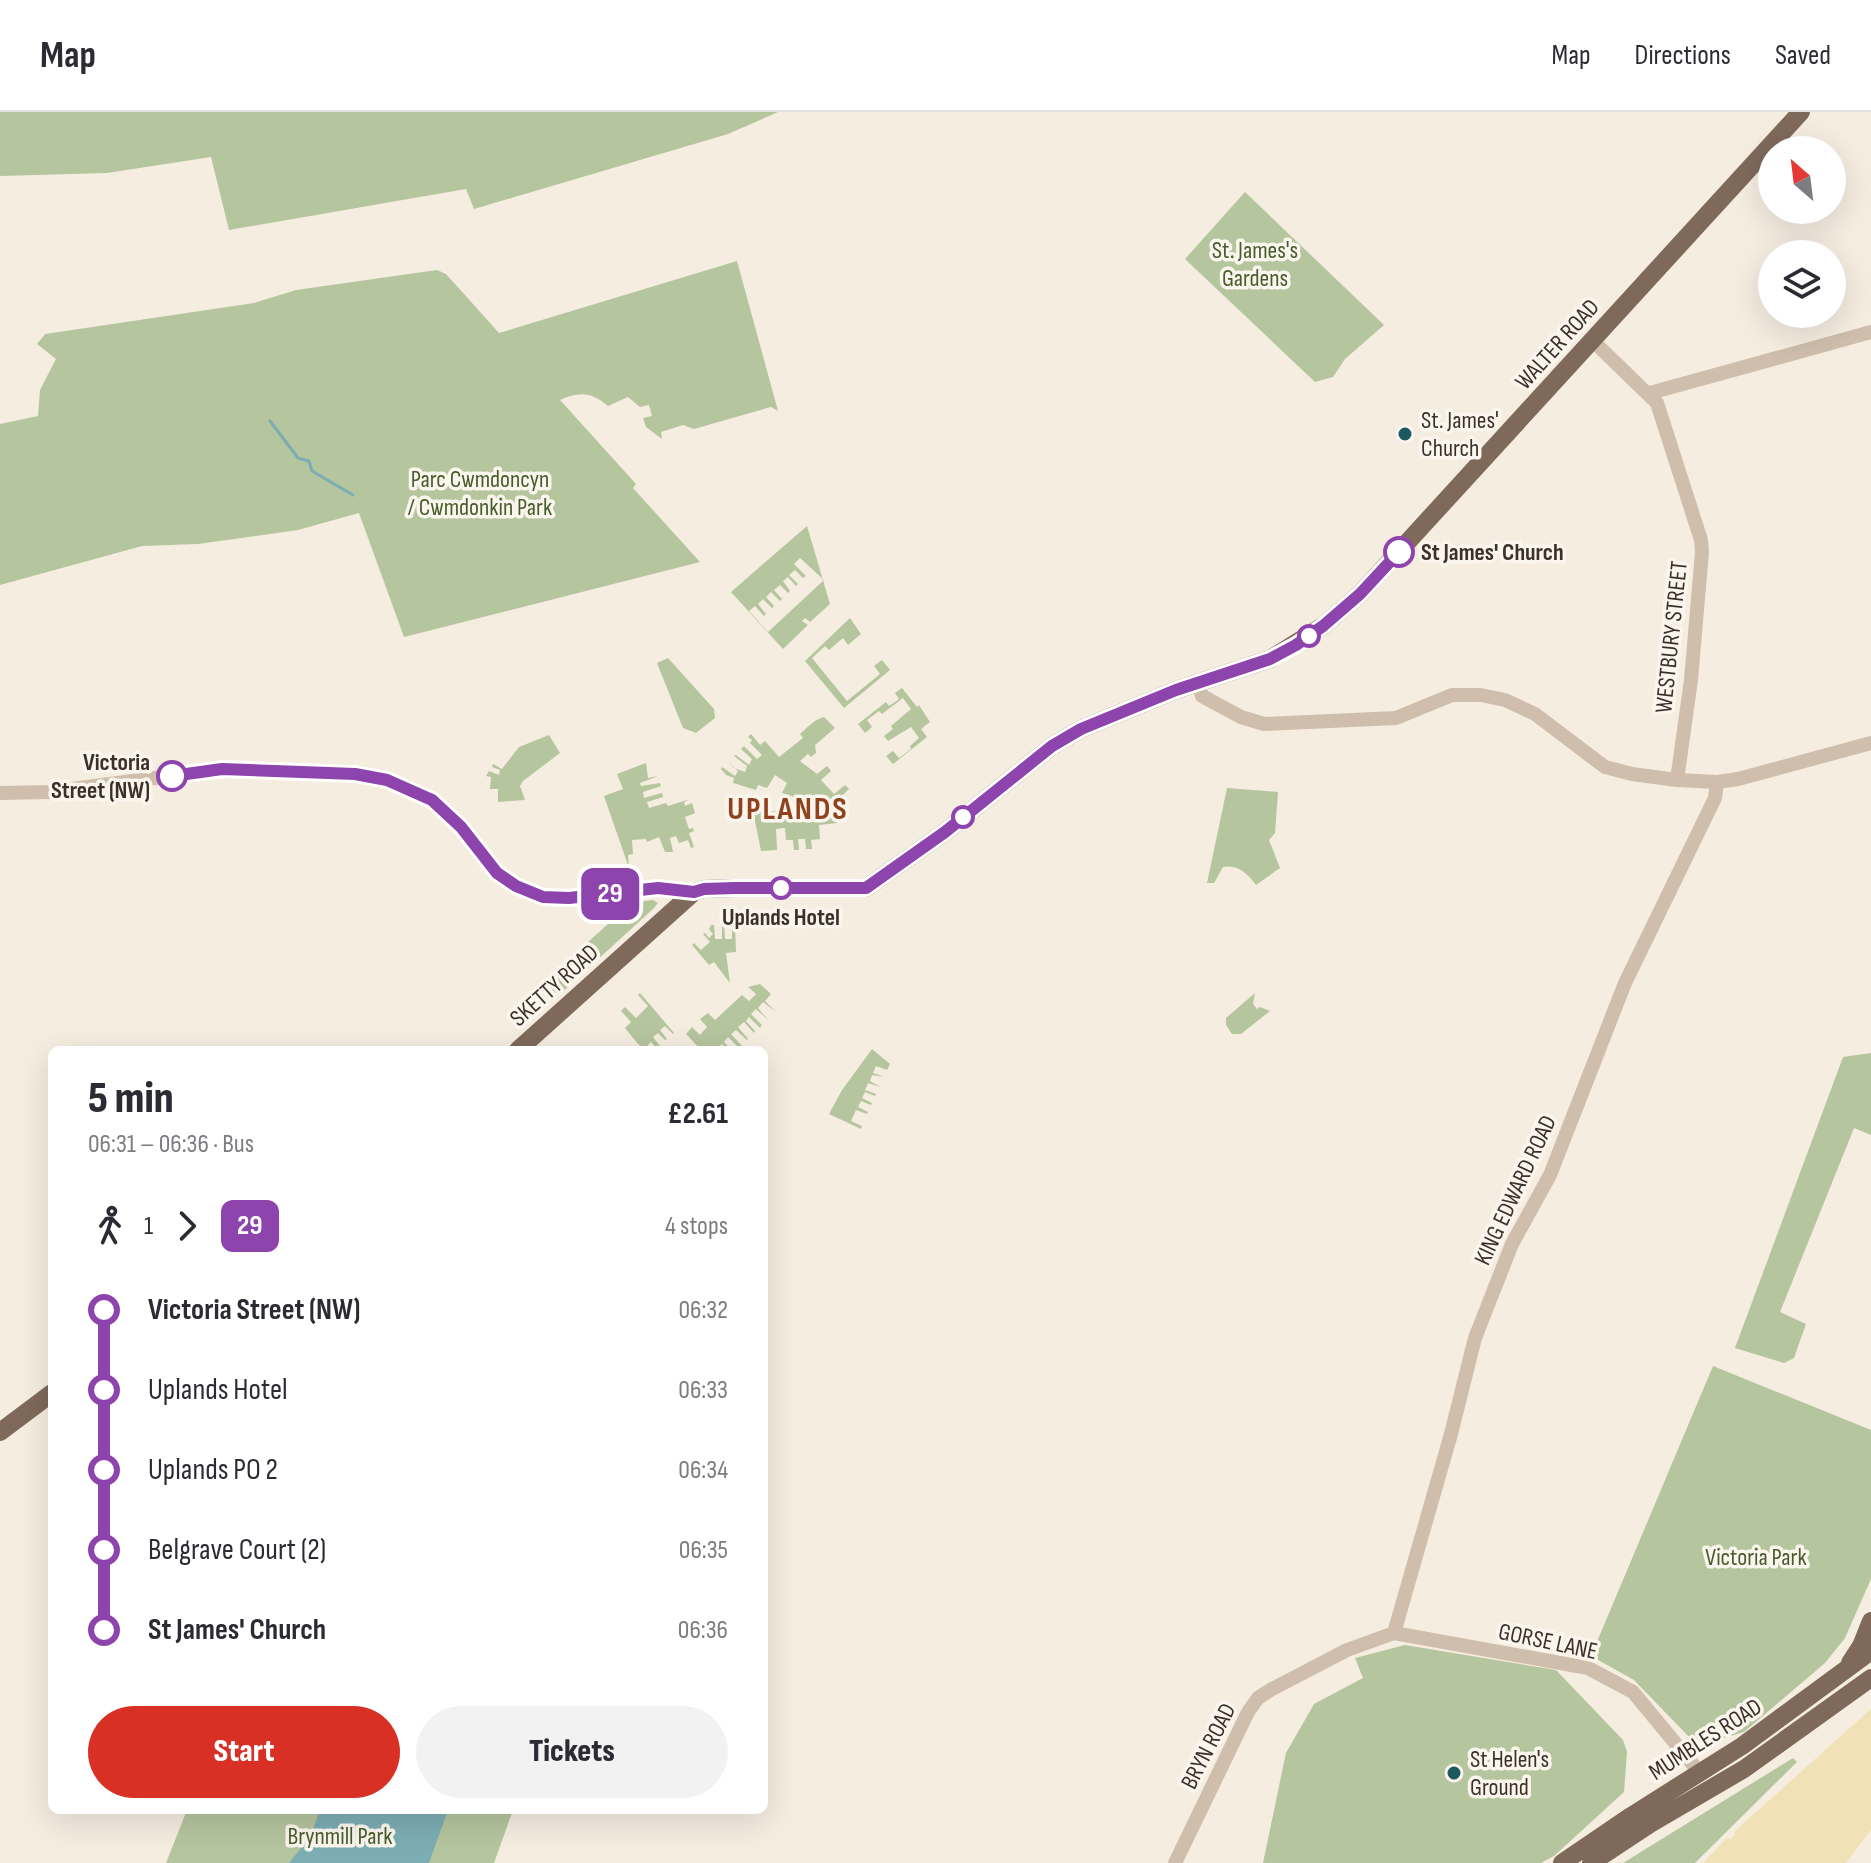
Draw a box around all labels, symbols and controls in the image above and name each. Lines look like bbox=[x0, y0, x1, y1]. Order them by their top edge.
text: Map bbox=[40, 33, 96, 78]
text: Map bbox=[1552, 39, 1591, 72]
text: Directions bbox=[1635, 39, 1731, 72]
text: Saved bbox=[1775, 39, 1831, 72]
north arrow bbox=[1758, 136, 1846, 224]
map controls bbox=[1758, 136, 1846, 328]
park label: St. James's Gardens bbox=[1212, 236, 1298, 293]
button: layers bbox=[1758, 240, 1846, 328]
street label: WALTER ROAD bbox=[1509, 293, 1606, 396]
place label: St. James' Church bbox=[1421, 406, 1499, 463]
marker: St. James' Church bbox=[1396, 425, 1414, 443]
park label: Parc Cwmdoncyn / Cwmdonkin Park bbox=[408, 465, 552, 522]
marker: St James' Church bbox=[1384, 537, 1414, 567]
place label: St James' Church bbox=[1421, 538, 1564, 567]
street label: WESTBURY STREET bbox=[1649, 559, 1694, 715]
unlabelled marker bbox=[1298, 625, 1320, 647]
place label: Victoria Street (NW) bbox=[51, 748, 150, 805]
marker: Victoria Street (NW) bbox=[157, 761, 187, 791]
district label: UPLANDS bbox=[727, 790, 849, 829]
unlabelled marker bbox=[952, 806, 974, 828]
line badge: 29 bbox=[574, 868, 646, 920]
text: 29 bbox=[597, 877, 623, 910]
marker: Uplands Hotel bbox=[770, 877, 792, 899]
place label: Uplands Hotel bbox=[722, 903, 840, 932]
street label: SKETTY ROAD bbox=[504, 938, 605, 1033]
text: 5 min bbox=[88, 1072, 174, 1125]
text: £2.61 bbox=[667, 1096, 728, 1132]
street label: KING EDWARD ROAD bbox=[1468, 1111, 1563, 1270]
text: 06:31 – 06:36 · Bus bbox=[88, 1129, 254, 1160]
icon: walk bbox=[88, 1204, 132, 1248]
icon: forward bbox=[165, 1204, 209, 1248]
text: 29 bbox=[237, 1209, 263, 1242]
text: 1 bbox=[144, 1211, 153, 1242]
text: 4 stops bbox=[665, 1211, 728, 1242]
text: Victoria Street (NW) bbox=[148, 1292, 360, 1328]
text: 06:32 bbox=[678, 1295, 728, 1326]
text: Uplands Hotel bbox=[148, 1372, 288, 1408]
text: 06:33 bbox=[678, 1375, 728, 1406]
text: Uplands PO 2 bbox=[148, 1452, 278, 1488]
text: 06:34 bbox=[678, 1455, 728, 1486]
text: Belgrave Court (2) bbox=[148, 1532, 326, 1568]
text: 06:35 bbox=[679, 1535, 728, 1566]
park label: Victoria Park bbox=[1705, 1543, 1807, 1572]
text: St James' Church bbox=[148, 1612, 326, 1648]
text: 06:36 bbox=[678, 1615, 728, 1646]
street label: GORSE LANE bbox=[1496, 1617, 1600, 1666]
street label: MUMBLES ROAD bbox=[1643, 1692, 1767, 1787]
street label: BRYN ROAD bbox=[1175, 1699, 1242, 1794]
button: Start bbox=[88, 1706, 400, 1798]
button: Tickets bbox=[416, 1706, 728, 1798]
place label: St Helen's Ground bbox=[1470, 1745, 1549, 1802]
marker: St Helen's Ground bbox=[1445, 1764, 1463, 1782]
park label: Brynmill Park bbox=[287, 1822, 393, 1851]

